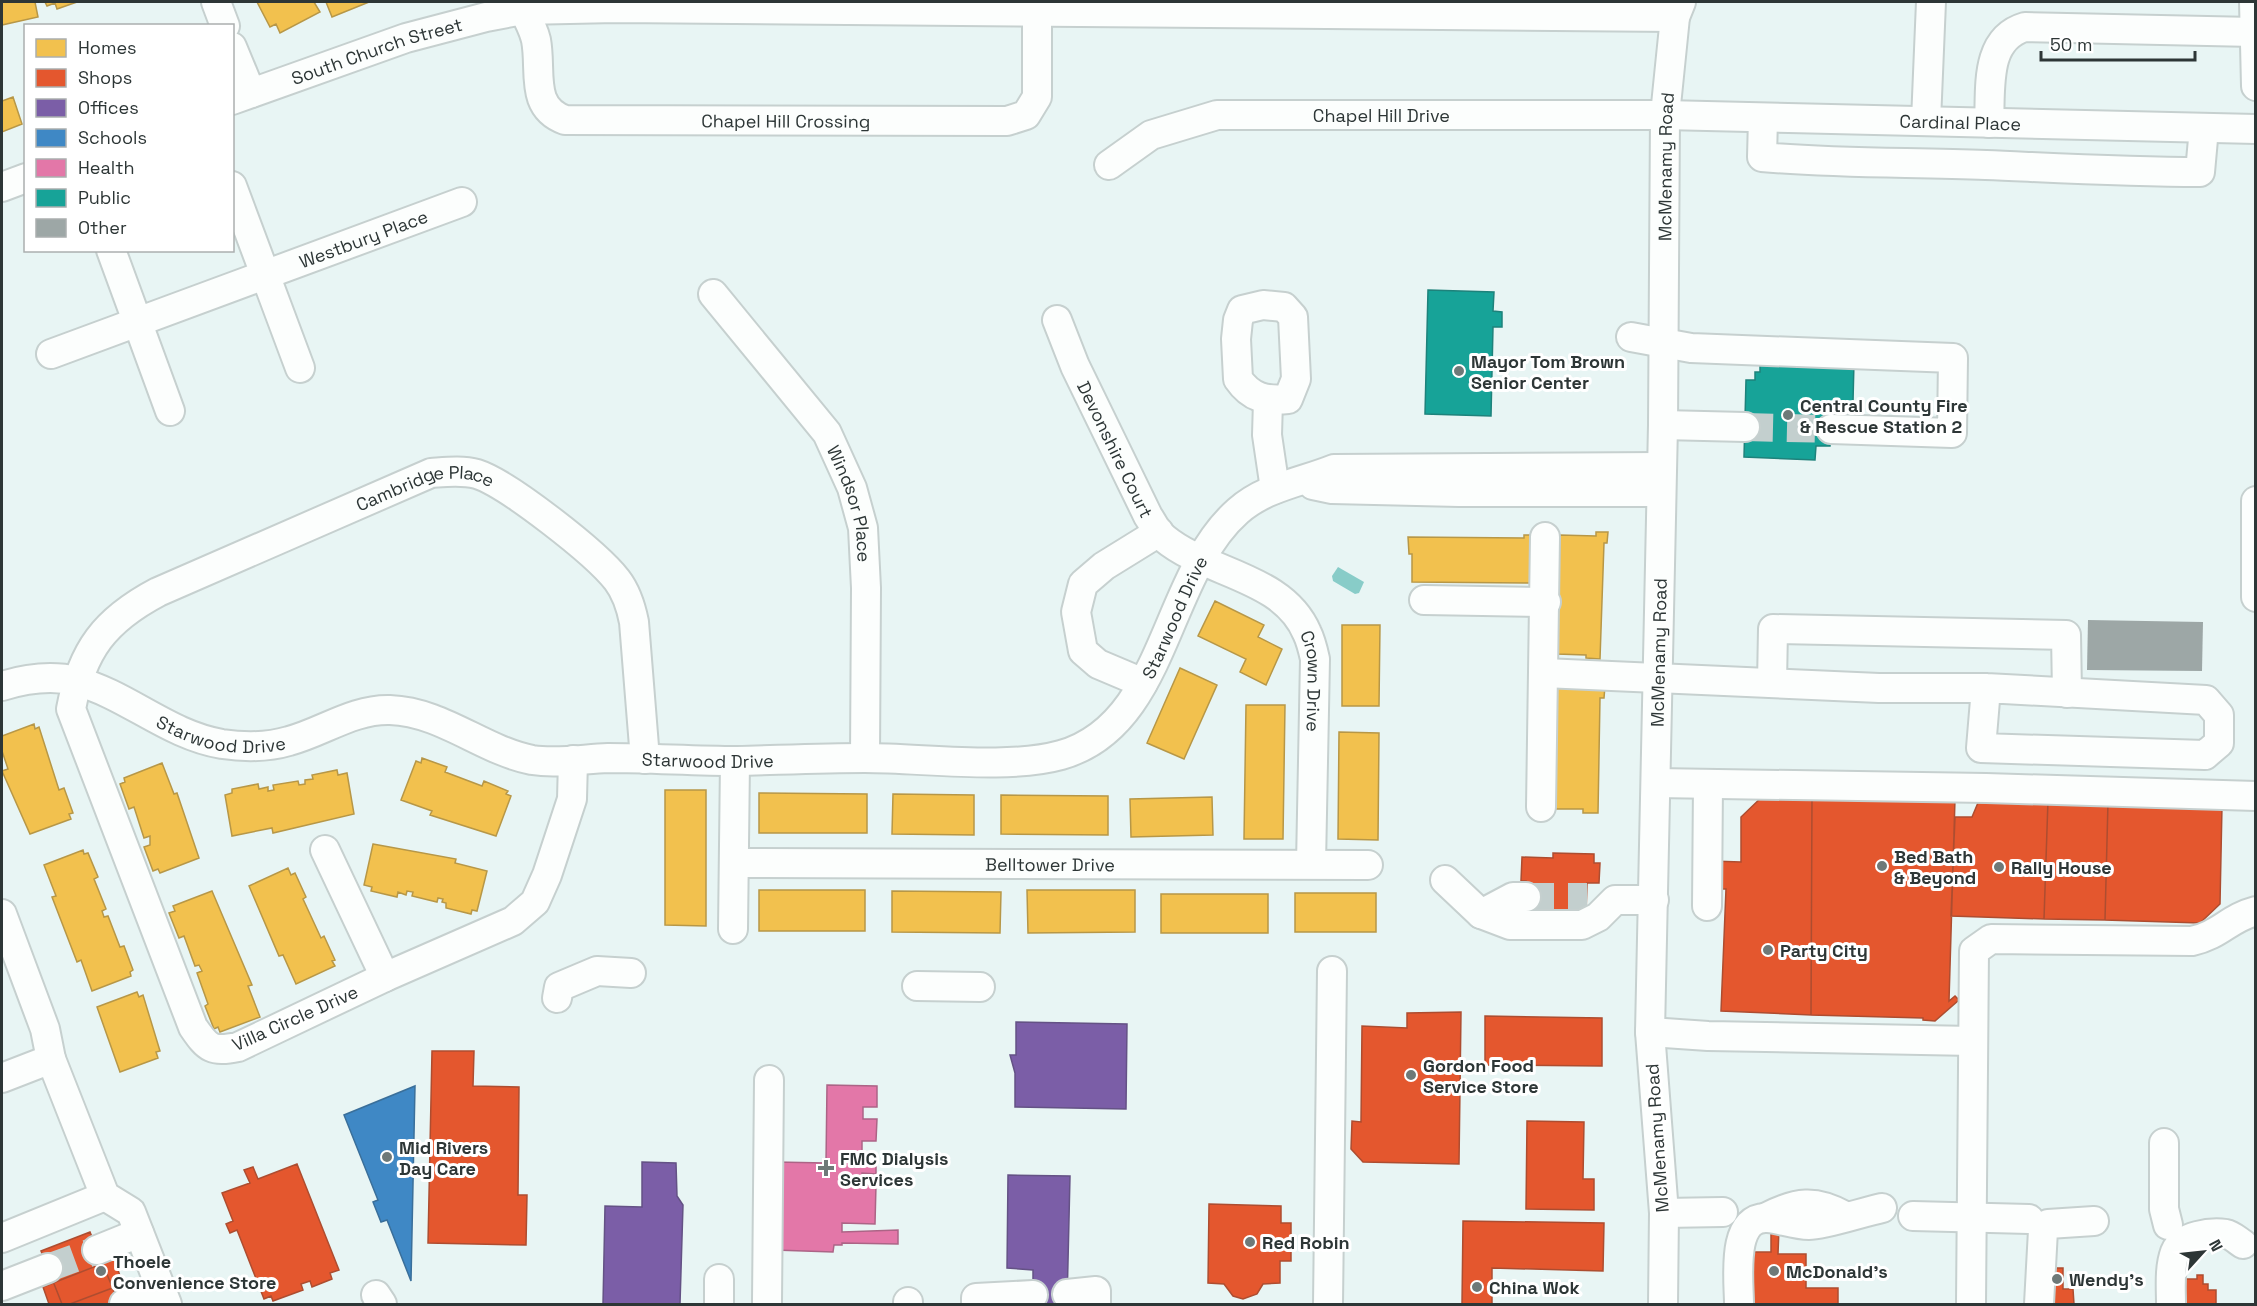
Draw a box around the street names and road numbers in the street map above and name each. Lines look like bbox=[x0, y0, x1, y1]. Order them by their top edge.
street label: South Church Street bbox=[288, 12, 465, 89]
street label: McMenamy Road bbox=[1653, 91, 1679, 241]
street label: Chapel Hill Drive bbox=[1313, 104, 1450, 127]
street label: Chapel Hill Crossing bbox=[701, 109, 870, 132]
street label: Cardinal Place bbox=[1899, 109, 2021, 135]
street label: Westbury Place bbox=[296, 204, 431, 273]
street label: Devonshire Court bbox=[1073, 377, 1159, 521]
street label: Windsor Place bbox=[822, 441, 876, 563]
street label: Cambridge Place bbox=[352, 460, 499, 516]
street label: Starwood Drive bbox=[1136, 552, 1212, 683]
street label: McMenamy Road bbox=[1645, 578, 1671, 727]
street label: Crown Drive bbox=[1296, 626, 1327, 732]
street label: Starwood Drive bbox=[153, 710, 288, 758]
street label: Starwood Drive bbox=[641, 747, 774, 773]
street label: Belltower Drive bbox=[985, 852, 1115, 876]
street label: Villa Circle Drive bbox=[228, 980, 362, 1056]
street label: McMenamy Road bbox=[1640, 1063, 1674, 1213]

